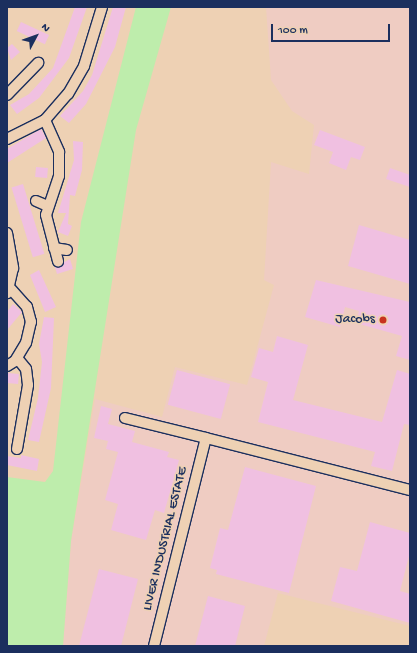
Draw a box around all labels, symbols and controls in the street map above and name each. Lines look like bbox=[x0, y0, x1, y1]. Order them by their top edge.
north arrow bbox=[16, 16, 56, 56]
scale bar bbox=[273, 16, 392, 42]
text: N bbox=[38, 21, 52, 35]
text: 100 m bbox=[278, 24, 308, 38]
place label: Jacobs bbox=[335, 312, 375, 328]
marker: Jacobs bbox=[378, 315, 388, 325]
street label: LIVER INDUSTRIAL ESTATE bbox=[140, 465, 192, 613]

